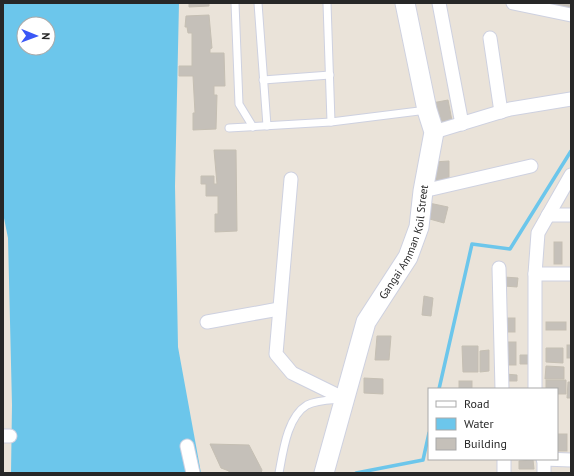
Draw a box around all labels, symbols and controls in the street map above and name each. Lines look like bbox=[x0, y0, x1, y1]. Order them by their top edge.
north arrow bbox=[16, 16, 56, 56]
text: N bbox=[39, 32, 53, 40]
street label: Gangai Amman Koil Street bbox=[376, 183, 431, 302]
legend bbox=[428, 388, 558, 460]
text: Road bbox=[464, 396, 489, 411]
text: Water bbox=[464, 416, 494, 431]
text: Building bbox=[464, 436, 507, 451]

